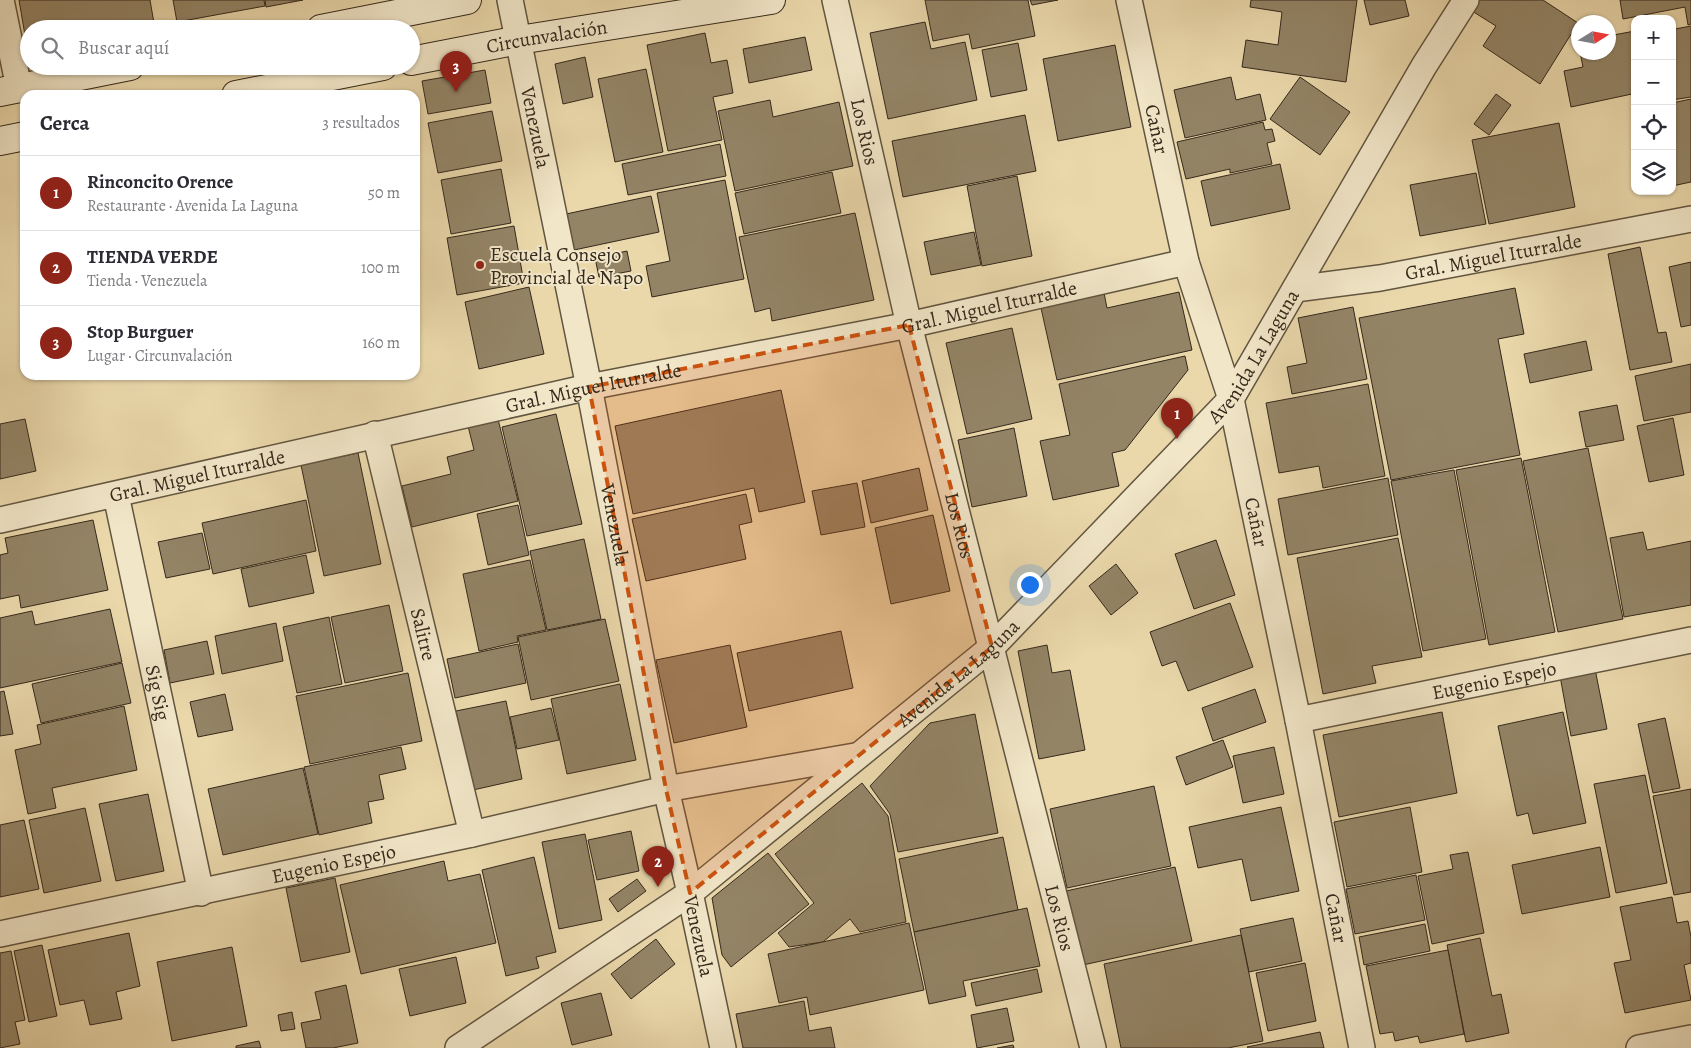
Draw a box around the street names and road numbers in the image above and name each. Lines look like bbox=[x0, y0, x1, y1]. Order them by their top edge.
street label: Circunvalación bbox=[484, 13, 609, 60]
street label: Venezuela bbox=[514, 83, 558, 171]
street label: Los Rios bbox=[844, 96, 886, 168]
street label: Cañar bbox=[1139, 102, 1176, 157]
street label: Gral. Miguel Iturralde bbox=[1403, 227, 1584, 286]
street label: Gral. Miguel Iturralde bbox=[899, 274, 1080, 340]
street label: Avenida La Laguna bbox=[1201, 284, 1306, 430]
street label: Gral. Miguel Iturralde bbox=[503, 356, 684, 419]
street label: Gral. Miguel Iturralde bbox=[107, 443, 287, 508]
street label: Venezuela bbox=[594, 480, 637, 568]
street label: Los Rios bbox=[939, 489, 981, 561]
street label: Cañar bbox=[1238, 495, 1275, 550]
street label: Salitre bbox=[404, 605, 443, 663]
street label: Avenida La Laguna bbox=[890, 612, 1026, 733]
street label: Eugenio Espejo bbox=[1429, 654, 1559, 706]
street label: Sig Sig bbox=[139, 662, 177, 723]
street label: Eugenio Espejo bbox=[269, 837, 398, 890]
street label: Los Rios bbox=[1038, 882, 1081, 954]
street label: Cañar bbox=[1319, 891, 1355, 946]
street label: Venezuela bbox=[677, 892, 721, 980]

